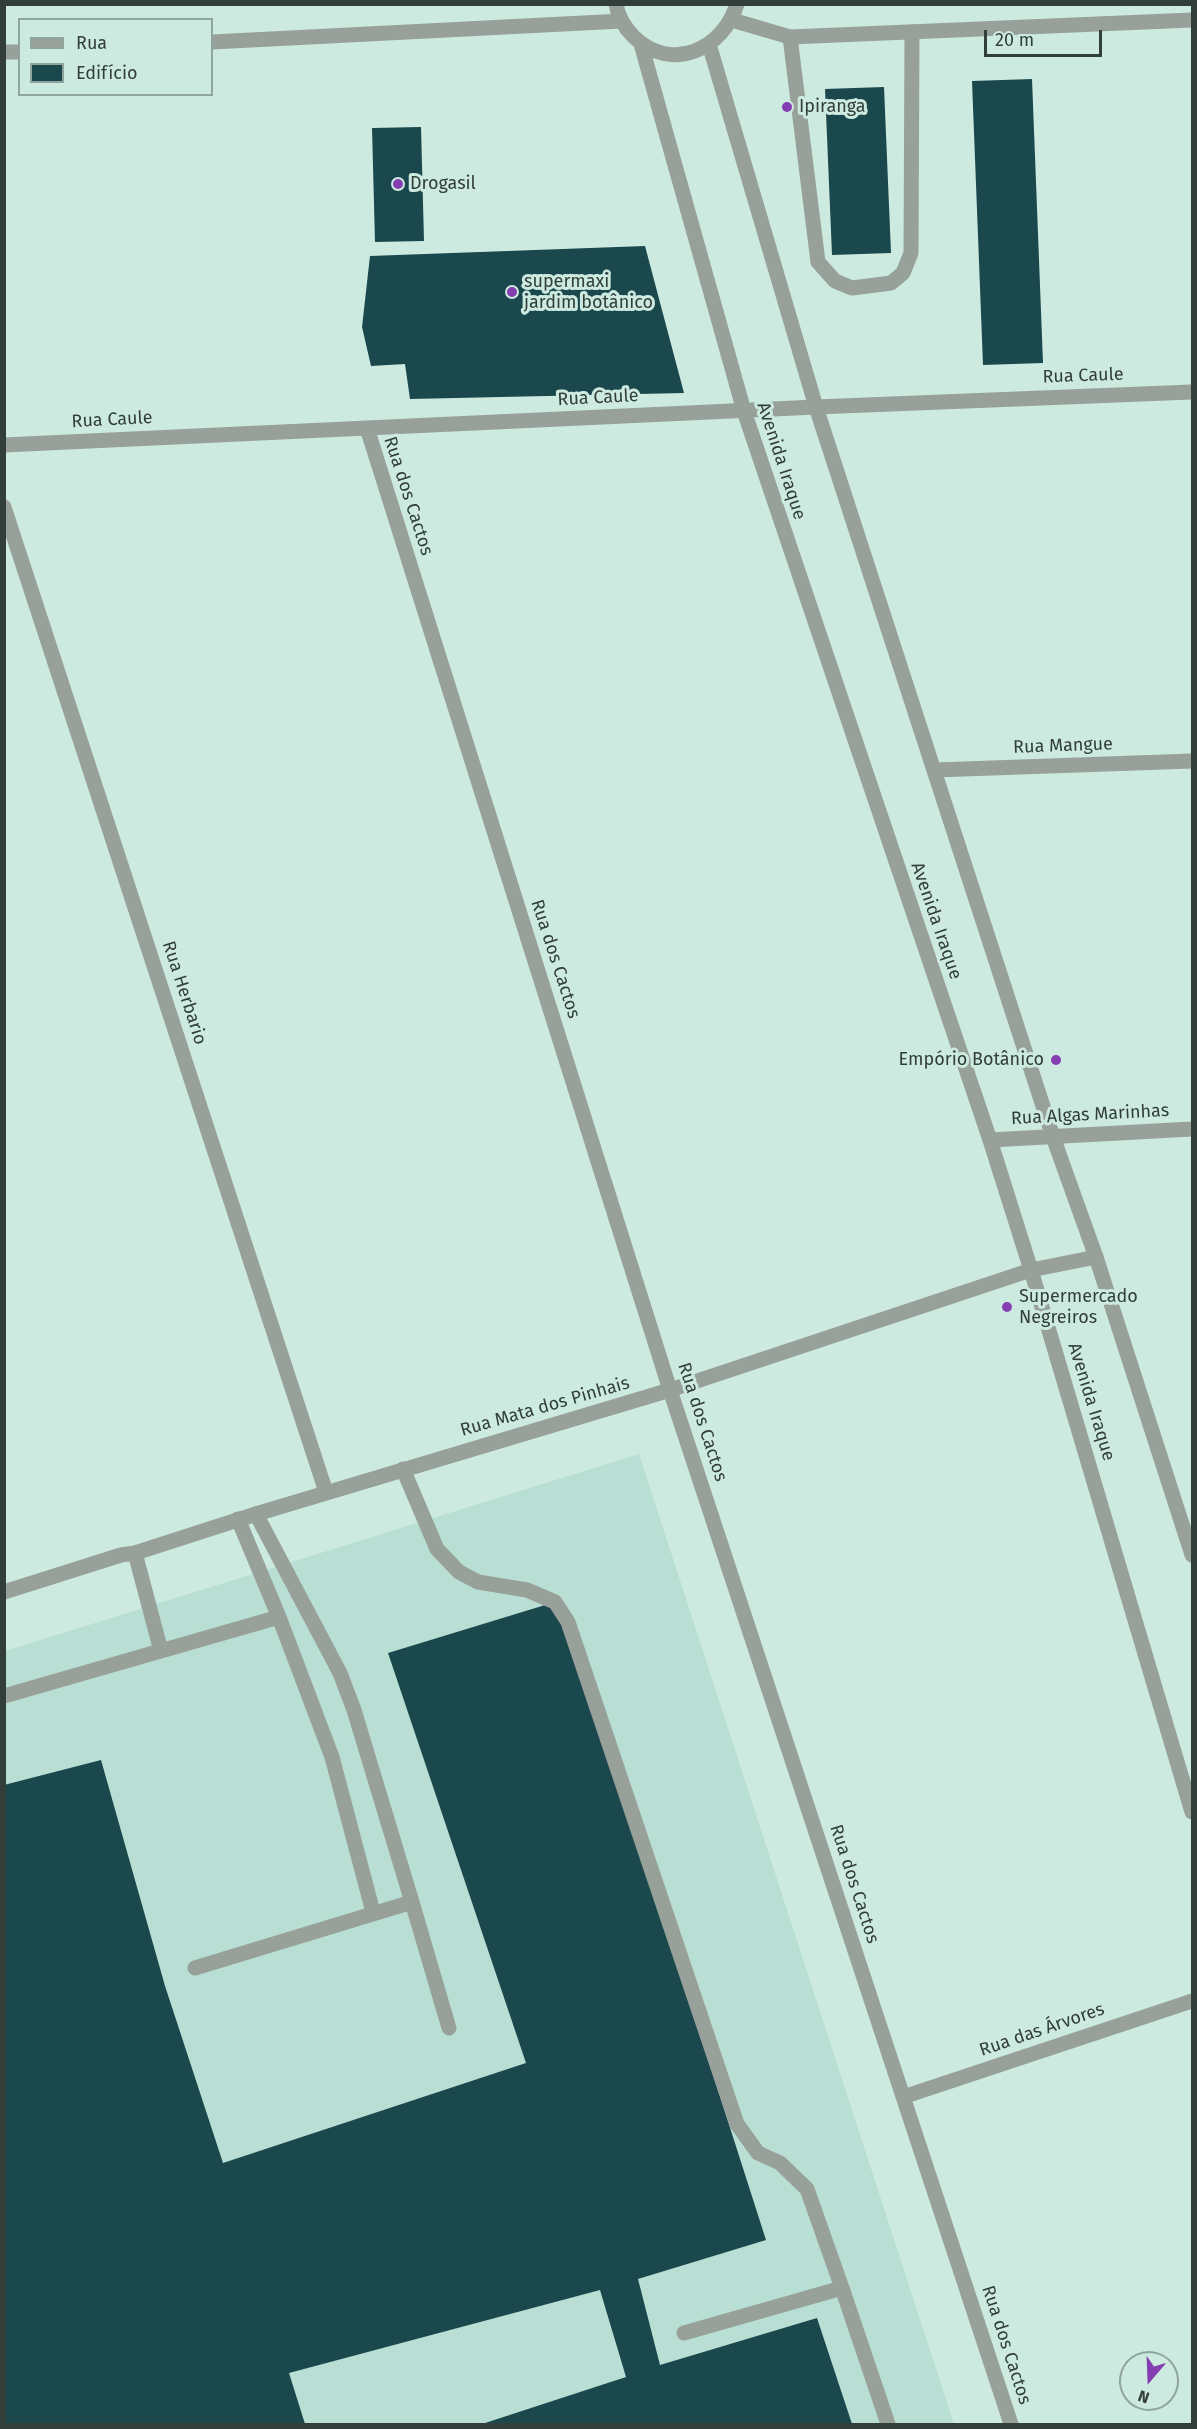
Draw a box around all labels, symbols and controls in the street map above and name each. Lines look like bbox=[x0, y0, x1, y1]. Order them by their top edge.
legend bbox=[18, 18, 213, 96]
scale bar bbox=[987, 18, 1106, 56]
text: 20 m bbox=[995, 29, 1034, 51]
text: Rua bbox=[76, 32, 107, 54]
text: Edifício bbox=[76, 62, 138, 84]
place label: Ipiranga bbox=[799, 96, 866, 118]
marker: Ipiranga bbox=[780, 100, 794, 114]
place label: Drogasil bbox=[410, 173, 476, 195]
marker: Drogasil bbox=[391, 177, 405, 191]
place label: supermaxi jardim botânico bbox=[524, 271, 653, 314]
marker: supermaxi jardim botânico bbox=[505, 285, 519, 299]
street label: Rua Caule bbox=[1042, 364, 1124, 388]
street label: Rua Caule bbox=[557, 385, 639, 411]
street label: Avenida Iraque bbox=[752, 399, 810, 523]
street label: Rua Caule bbox=[71, 407, 153, 433]
street label: Rua dos Cactos bbox=[379, 434, 437, 558]
street label: Rua Mangue bbox=[1013, 733, 1113, 759]
street label: Avenida Iraque bbox=[906, 860, 966, 982]
street label: Rua dos Cactos bbox=[526, 897, 584, 1021]
street label: Rua Herbario bbox=[157, 938, 211, 1048]
place label: Empório Botânico bbox=[899, 1049, 1044, 1071]
marker: Empório Botânico bbox=[1049, 1053, 1063, 1067]
street label: Rua Algas Marinhas bbox=[1010, 1100, 1170, 1130]
place label: Supermercado Negreiros bbox=[1019, 1286, 1138, 1328]
marker: Supermercado Negreiros bbox=[1000, 1300, 1014, 1314]
street label: Avenida Iraque bbox=[1063, 1340, 1119, 1464]
street label: Rua dos Cactos bbox=[673, 1360, 731, 1484]
street label: Rua Mata dos Pinhais bbox=[458, 1372, 632, 1442]
street label: Rua dos Cactos bbox=[825, 1822, 883, 1946]
street label: Rua das Árvores bbox=[977, 1999, 1107, 2061]
street label: Rua dos Cactos bbox=[977, 2283, 1035, 2407]
north arrow bbox=[1119, 2351, 1179, 2411]
text: N bbox=[1136, 2386, 1152, 2407]

